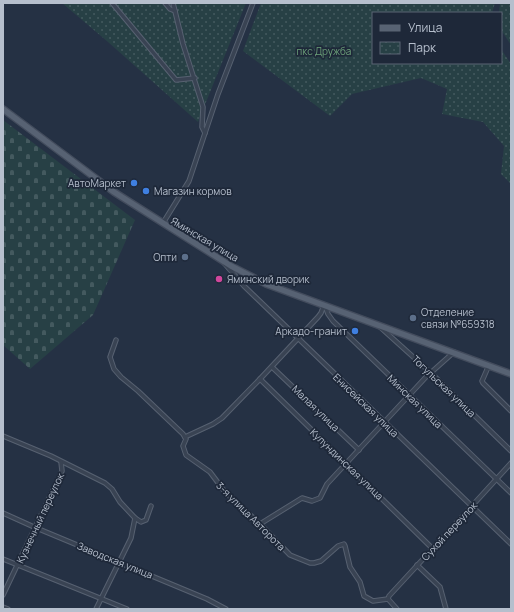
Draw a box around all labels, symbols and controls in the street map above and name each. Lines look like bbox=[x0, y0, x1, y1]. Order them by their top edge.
legend bbox=[372, 12, 502, 64]
text: Улица bbox=[408, 19, 442, 36]
text: Парк bbox=[408, 39, 437, 56]
park label: пкс Дружба bbox=[297, 44, 351, 58]
place label: АвтоМаркет bbox=[68, 176, 126, 190]
marker: АвтоМаркет bbox=[129, 178, 139, 188]
place label: Магазин кормов bbox=[154, 184, 232, 198]
marker: Магазин кормов bbox=[141, 186, 151, 196]
street label: Яминская улица bbox=[169, 213, 241, 265]
place label: Опти bbox=[153, 250, 177, 264]
marker: Опти bbox=[180, 252, 190, 262]
place label: Яминский дворик bbox=[227, 272, 311, 286]
marker: Яминский дворик bbox=[214, 274, 224, 284]
place label: Отделение связи №659318 bbox=[421, 305, 495, 331]
marker: Отделение связи №659318 bbox=[408, 313, 418, 323]
place label: Аркадо-гранит bbox=[275, 324, 347, 338]
marker: Аркадо-гранит bbox=[350, 326, 360, 336]
street label: Тогульская улица bbox=[409, 352, 479, 420]
street label: Енисейская улица bbox=[330, 370, 402, 440]
street label: Минская улица bbox=[384, 371, 446, 431]
street label: Малая улица bbox=[289, 382, 343, 434]
street label: Кулундинская улица bbox=[307, 425, 387, 503]
street label: Кузнечный переулок bbox=[13, 470, 68, 565]
street label: 3-я улица Авторота bbox=[213, 478, 289, 554]
street label: Сухой переулок bbox=[418, 498, 481, 564]
street label: Заводская улица bbox=[75, 538, 155, 582]

